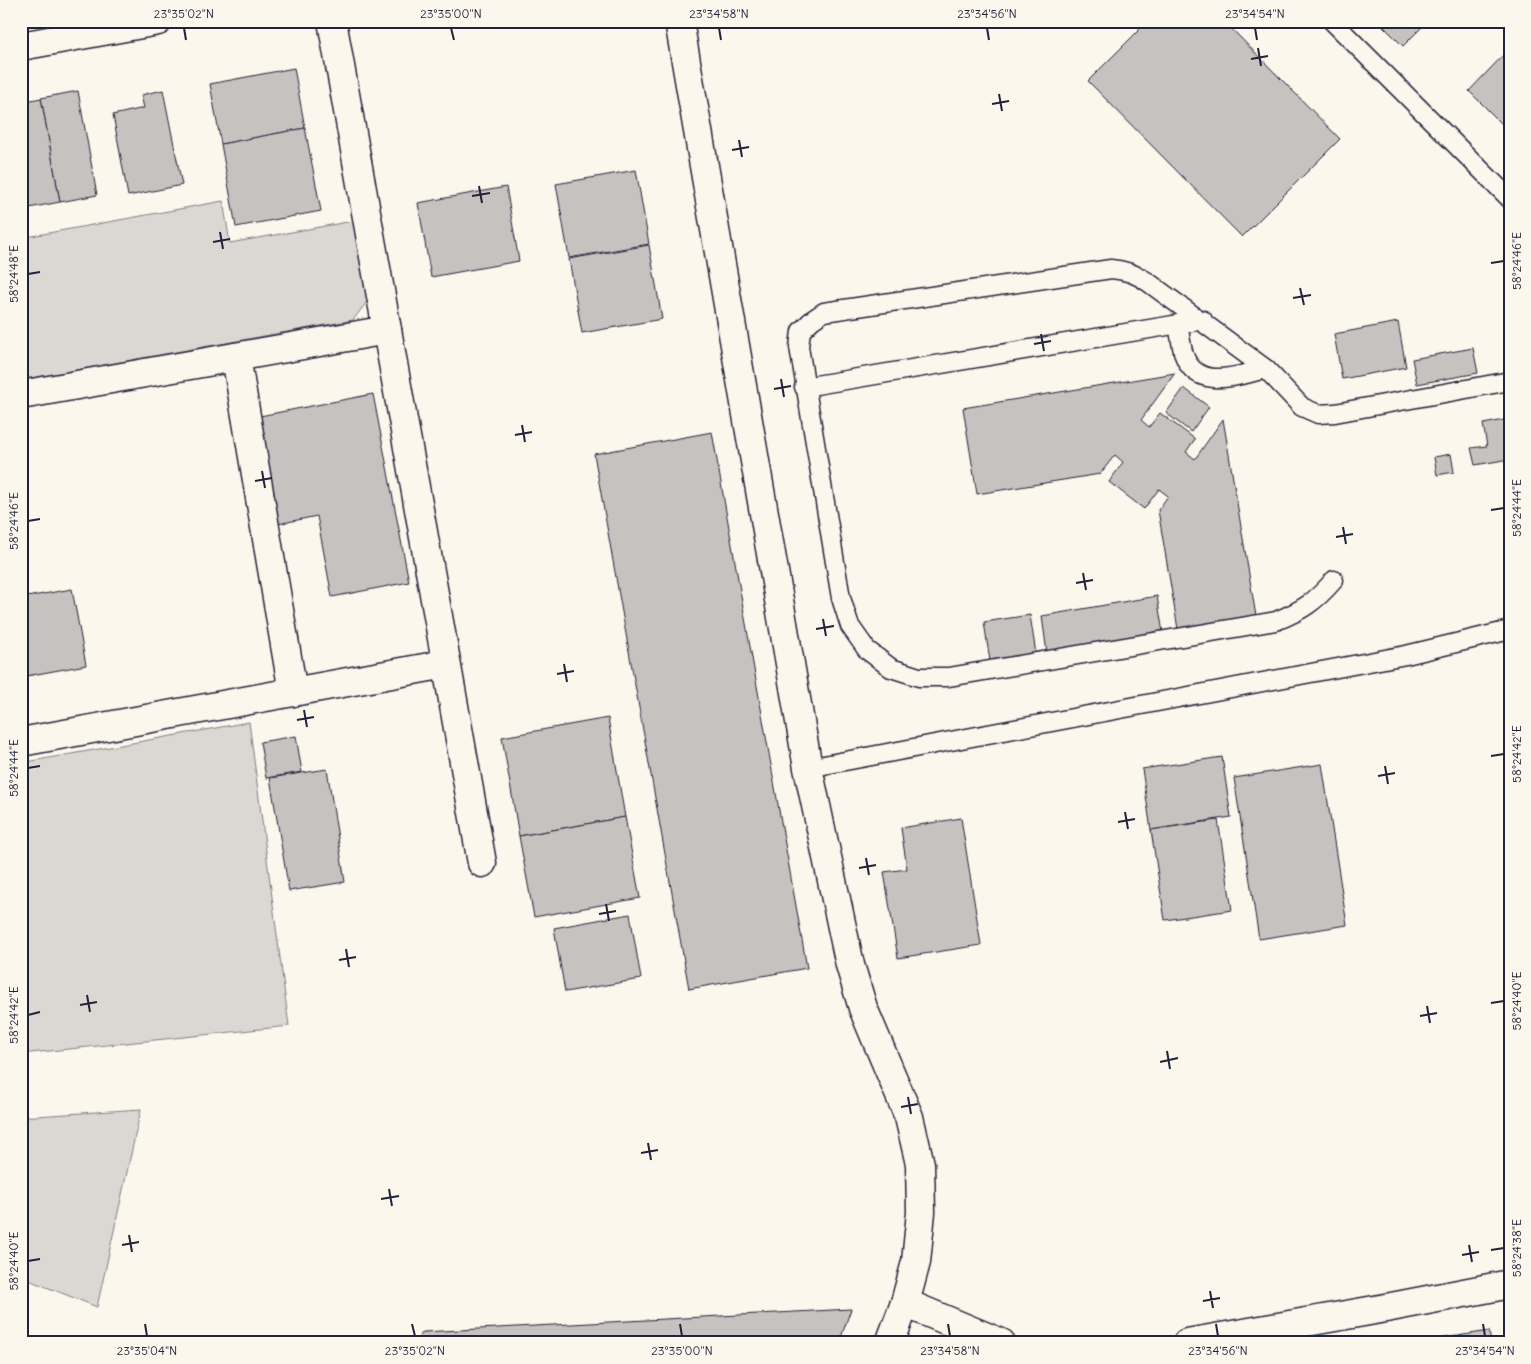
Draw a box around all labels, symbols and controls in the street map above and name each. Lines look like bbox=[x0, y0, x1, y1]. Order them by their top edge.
text: 23°35'02"N bbox=[154, 6, 214, 21]
text: 23°35'00"N bbox=[420, 6, 482, 21]
text: 23°34'58"N bbox=[689, 6, 749, 21]
text: 23°34'56"N bbox=[957, 6, 1017, 21]
text: 23°34'54"N bbox=[1225, 6, 1285, 21]
text: 58°24'46"E bbox=[1509, 232, 1524, 290]
text: 58°24'48"E bbox=[6, 245, 21, 303]
text: 58°24'44"E bbox=[1509, 479, 1524, 537]
text: 58°24'46"E bbox=[6, 492, 21, 550]
text: 58°24'42"E bbox=[1509, 725, 1524, 783]
text: 58°24'44"E bbox=[6, 739, 21, 797]
text: 58°24'40"E bbox=[1509, 971, 1524, 1031]
text: 58°24'42"E bbox=[6, 986, 21, 1044]
text: 58°24'38"E bbox=[1509, 1219, 1524, 1277]
text: 58°24'40"E bbox=[6, 1231, 21, 1291]
text: 23°35'04"N bbox=[117, 1343, 177, 1358]
text: 23°35'02"N bbox=[385, 1343, 445, 1358]
text: 23°35'00"N bbox=[651, 1343, 713, 1358]
text: 23°34'58"N bbox=[920, 1343, 980, 1358]
text: 23°34'56"N bbox=[1188, 1343, 1248, 1358]
text: 23°34'54"N bbox=[1455, 1343, 1515, 1358]

